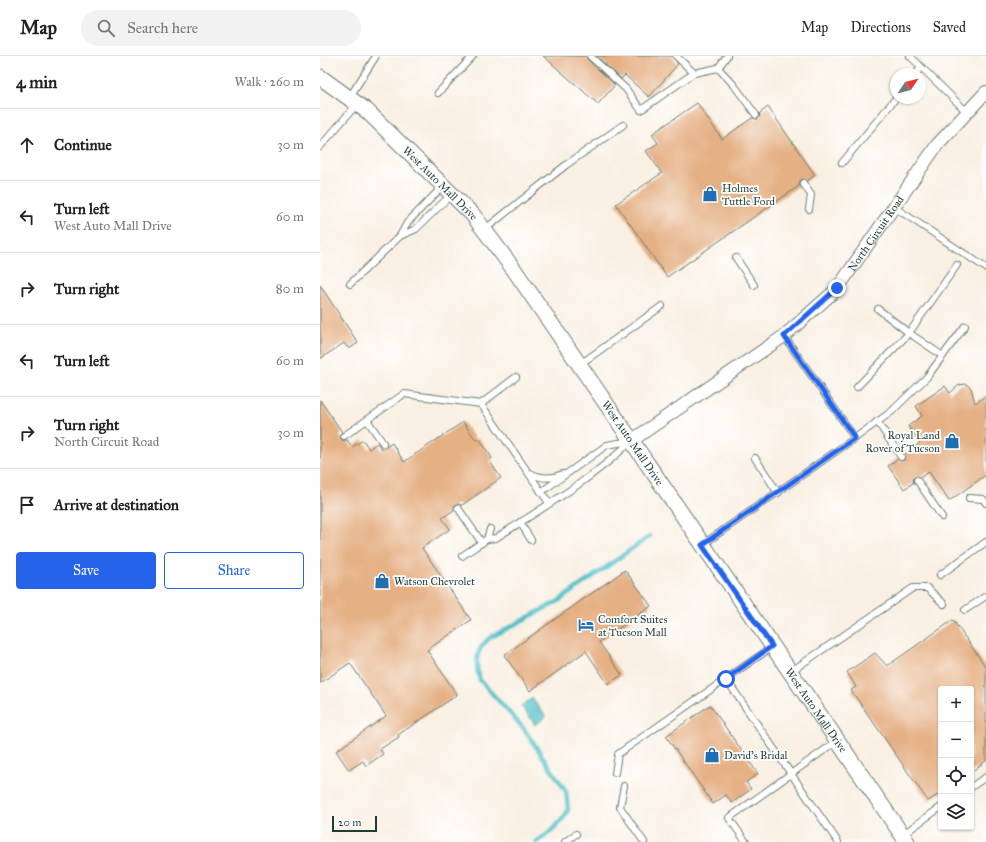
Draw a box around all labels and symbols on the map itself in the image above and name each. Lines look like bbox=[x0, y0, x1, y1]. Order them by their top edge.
north arrow bbox=[890, 68, 926, 104]
street label: West Auto Mall Drive bbox=[400, 144, 481, 223]
place label: Holmes Tuttle Ford bbox=[722, 182, 776, 208]
shop icon: Holmes Tuttle Ford bbox=[701, 185, 719, 203]
street label: North Circuit Road bbox=[845, 193, 907, 274]
route end bbox=[828, 279, 846, 297]
street label: West Auto Mall Drive bbox=[599, 398, 666, 488]
place label: Royal Land Rover of Tucson bbox=[865, 429, 940, 455]
shop icon: Royal Land Rover of Tucson bbox=[943, 432, 961, 450]
shop icon: Watson Chevrolet bbox=[373, 572, 391, 590]
place label: Watson Chevrolet bbox=[394, 575, 475, 588]
place label: Comfort Suites at Tucson Mall bbox=[598, 613, 668, 639]
hotel icon: Comfort Suites at Tucson Mall bbox=[577, 616, 595, 634]
street label: West Auto Mall Drive bbox=[782, 665, 850, 755]
route start bbox=[717, 670, 735, 688]
shop icon: David's Bridal bbox=[703, 746, 721, 764]
place label: David's Bridal bbox=[724, 749, 788, 762]
scale bar bbox=[332, 814, 377, 833]

